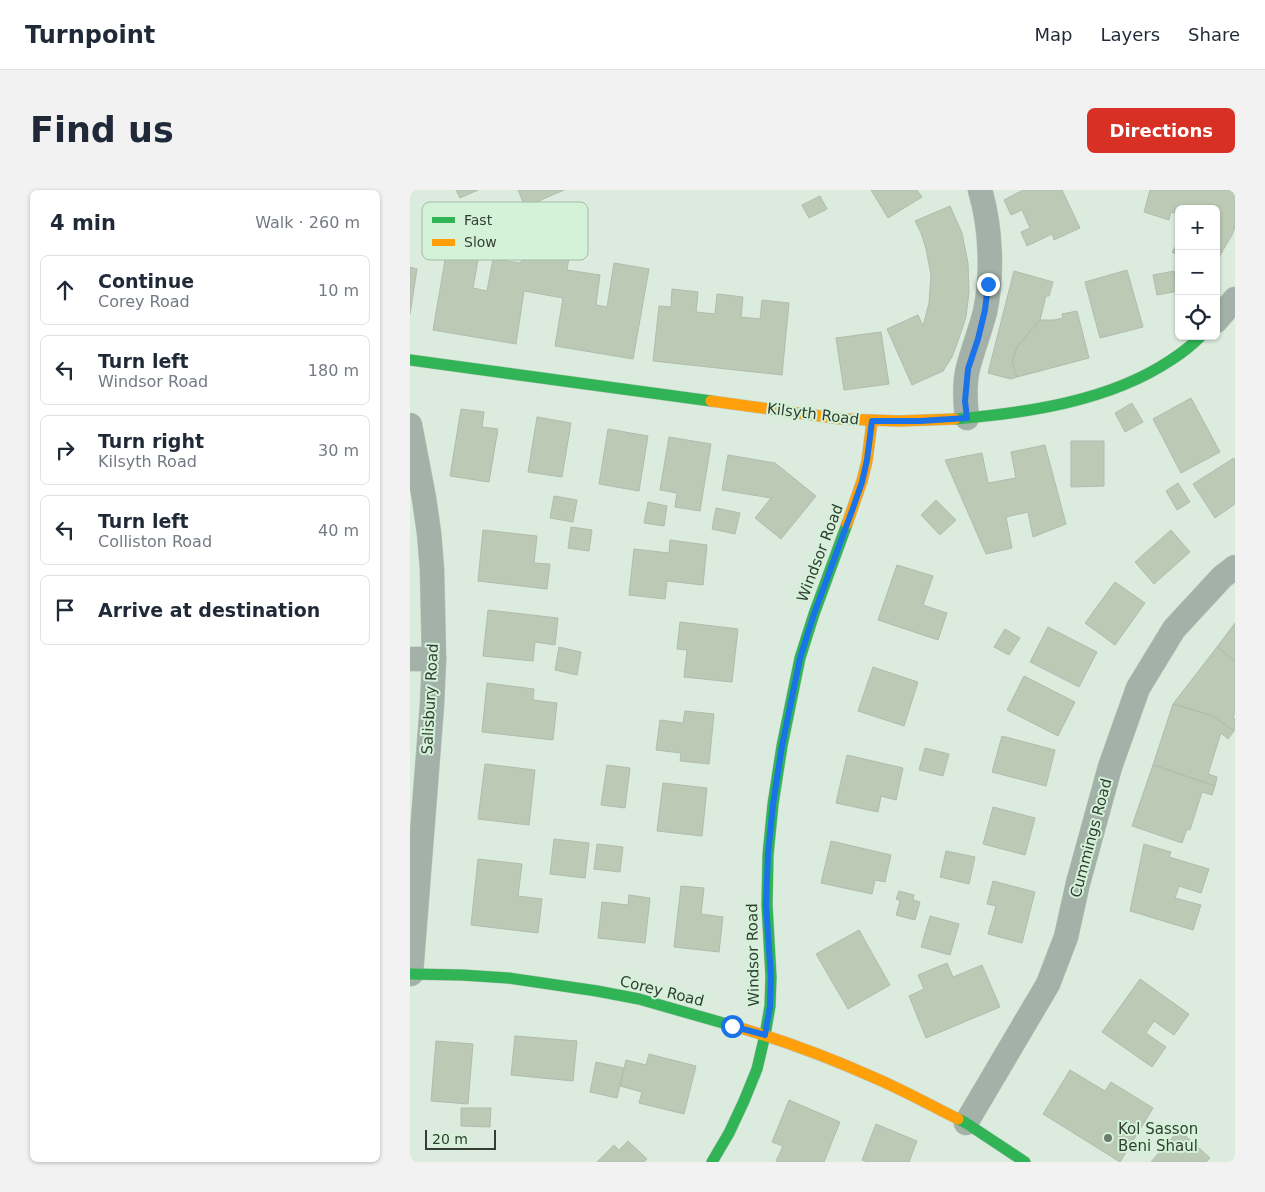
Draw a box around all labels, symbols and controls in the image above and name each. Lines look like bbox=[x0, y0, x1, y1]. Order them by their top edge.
text: Turnpoint bbox=[25, 21, 155, 49]
text: Map bbox=[1034, 24, 1072, 45]
text: Layers bbox=[1100, 24, 1160, 45]
text: Share bbox=[1188, 24, 1240, 45]
button: Directions bbox=[1087, 108, 1235, 153]
text: Find us bbox=[30, 110, 174, 150]
legend bbox=[422, 202, 588, 260]
map controls bbox=[1175, 205, 1220, 340]
button: + bbox=[1175, 205, 1220, 250]
text: 4 min bbox=[50, 211, 116, 235]
text: Fast bbox=[464, 212, 493, 228]
text: Walk · 260 m bbox=[255, 213, 360, 232]
text: Slow bbox=[464, 234, 497, 250]
button: − bbox=[1175, 250, 1220, 295]
text: Continue bbox=[98, 270, 194, 292]
route end bbox=[977, 273, 1000, 296]
icon: ahead bbox=[51, 276, 79, 304]
text: 10 m bbox=[318, 281, 359, 300]
text: Corey Road bbox=[98, 292, 190, 311]
button: locate bbox=[1175, 295, 1220, 340]
text: Turn left bbox=[98, 350, 189, 372]
icon: left bbox=[51, 356, 79, 384]
text: 180 m bbox=[308, 361, 359, 380]
text: Windsor Road bbox=[98, 372, 208, 391]
street label: Kilsyth Road bbox=[766, 399, 860, 429]
text: Turn right bbox=[98, 430, 204, 452]
icon: right bbox=[51, 436, 79, 464]
text: 30 m bbox=[318, 441, 359, 460]
text: Kilsyth Road bbox=[98, 452, 197, 471]
street label: Windsor Road bbox=[793, 502, 847, 604]
text: Turn left bbox=[98, 510, 189, 532]
icon: left bbox=[51, 516, 79, 544]
text: 40 m bbox=[318, 521, 359, 540]
text: Colliston Road bbox=[98, 532, 212, 551]
icon: arrive bbox=[51, 596, 79, 624]
text: Arrive at destination bbox=[98, 599, 320, 621]
street label: Salisbury Road bbox=[418, 643, 442, 755]
street label: Cummings Road bbox=[1066, 776, 1116, 900]
street label: Windsor Road bbox=[743, 903, 763, 1007]
street label: Corey Road bbox=[618, 972, 706, 1010]
route start bbox=[721, 1015, 744, 1038]
place label: Kol Sasson Beni Shaul bbox=[1118, 1120, 1198, 1155]
scale bar bbox=[425, 1127, 496, 1150]
text: 20 m bbox=[432, 1131, 468, 1147]
marker: Kol Sasson Beni Shaul bbox=[1102, 1132, 1114, 1144]

